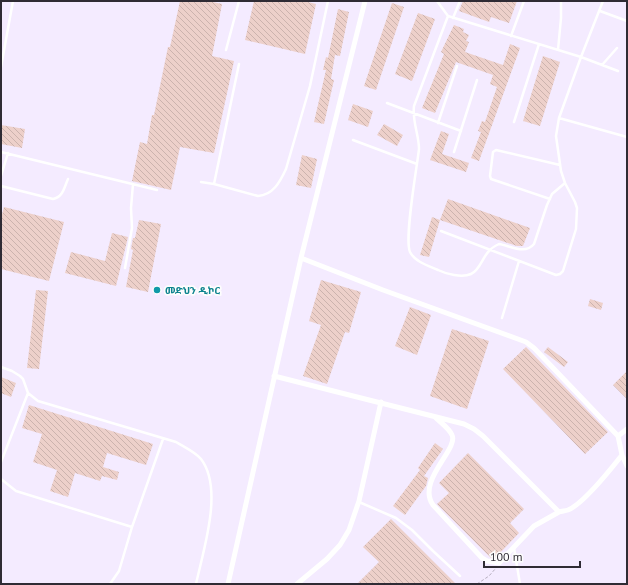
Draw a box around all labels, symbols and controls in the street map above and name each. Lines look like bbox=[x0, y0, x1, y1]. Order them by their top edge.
place label: መድህን ዲኮር bbox=[165, 284, 220, 297]
marker: መድህን ዲኮር bbox=[152, 285, 162, 295]
scale bar bbox=[484, 543, 580, 569]
text: 100 m bbox=[490, 549, 523, 564]

